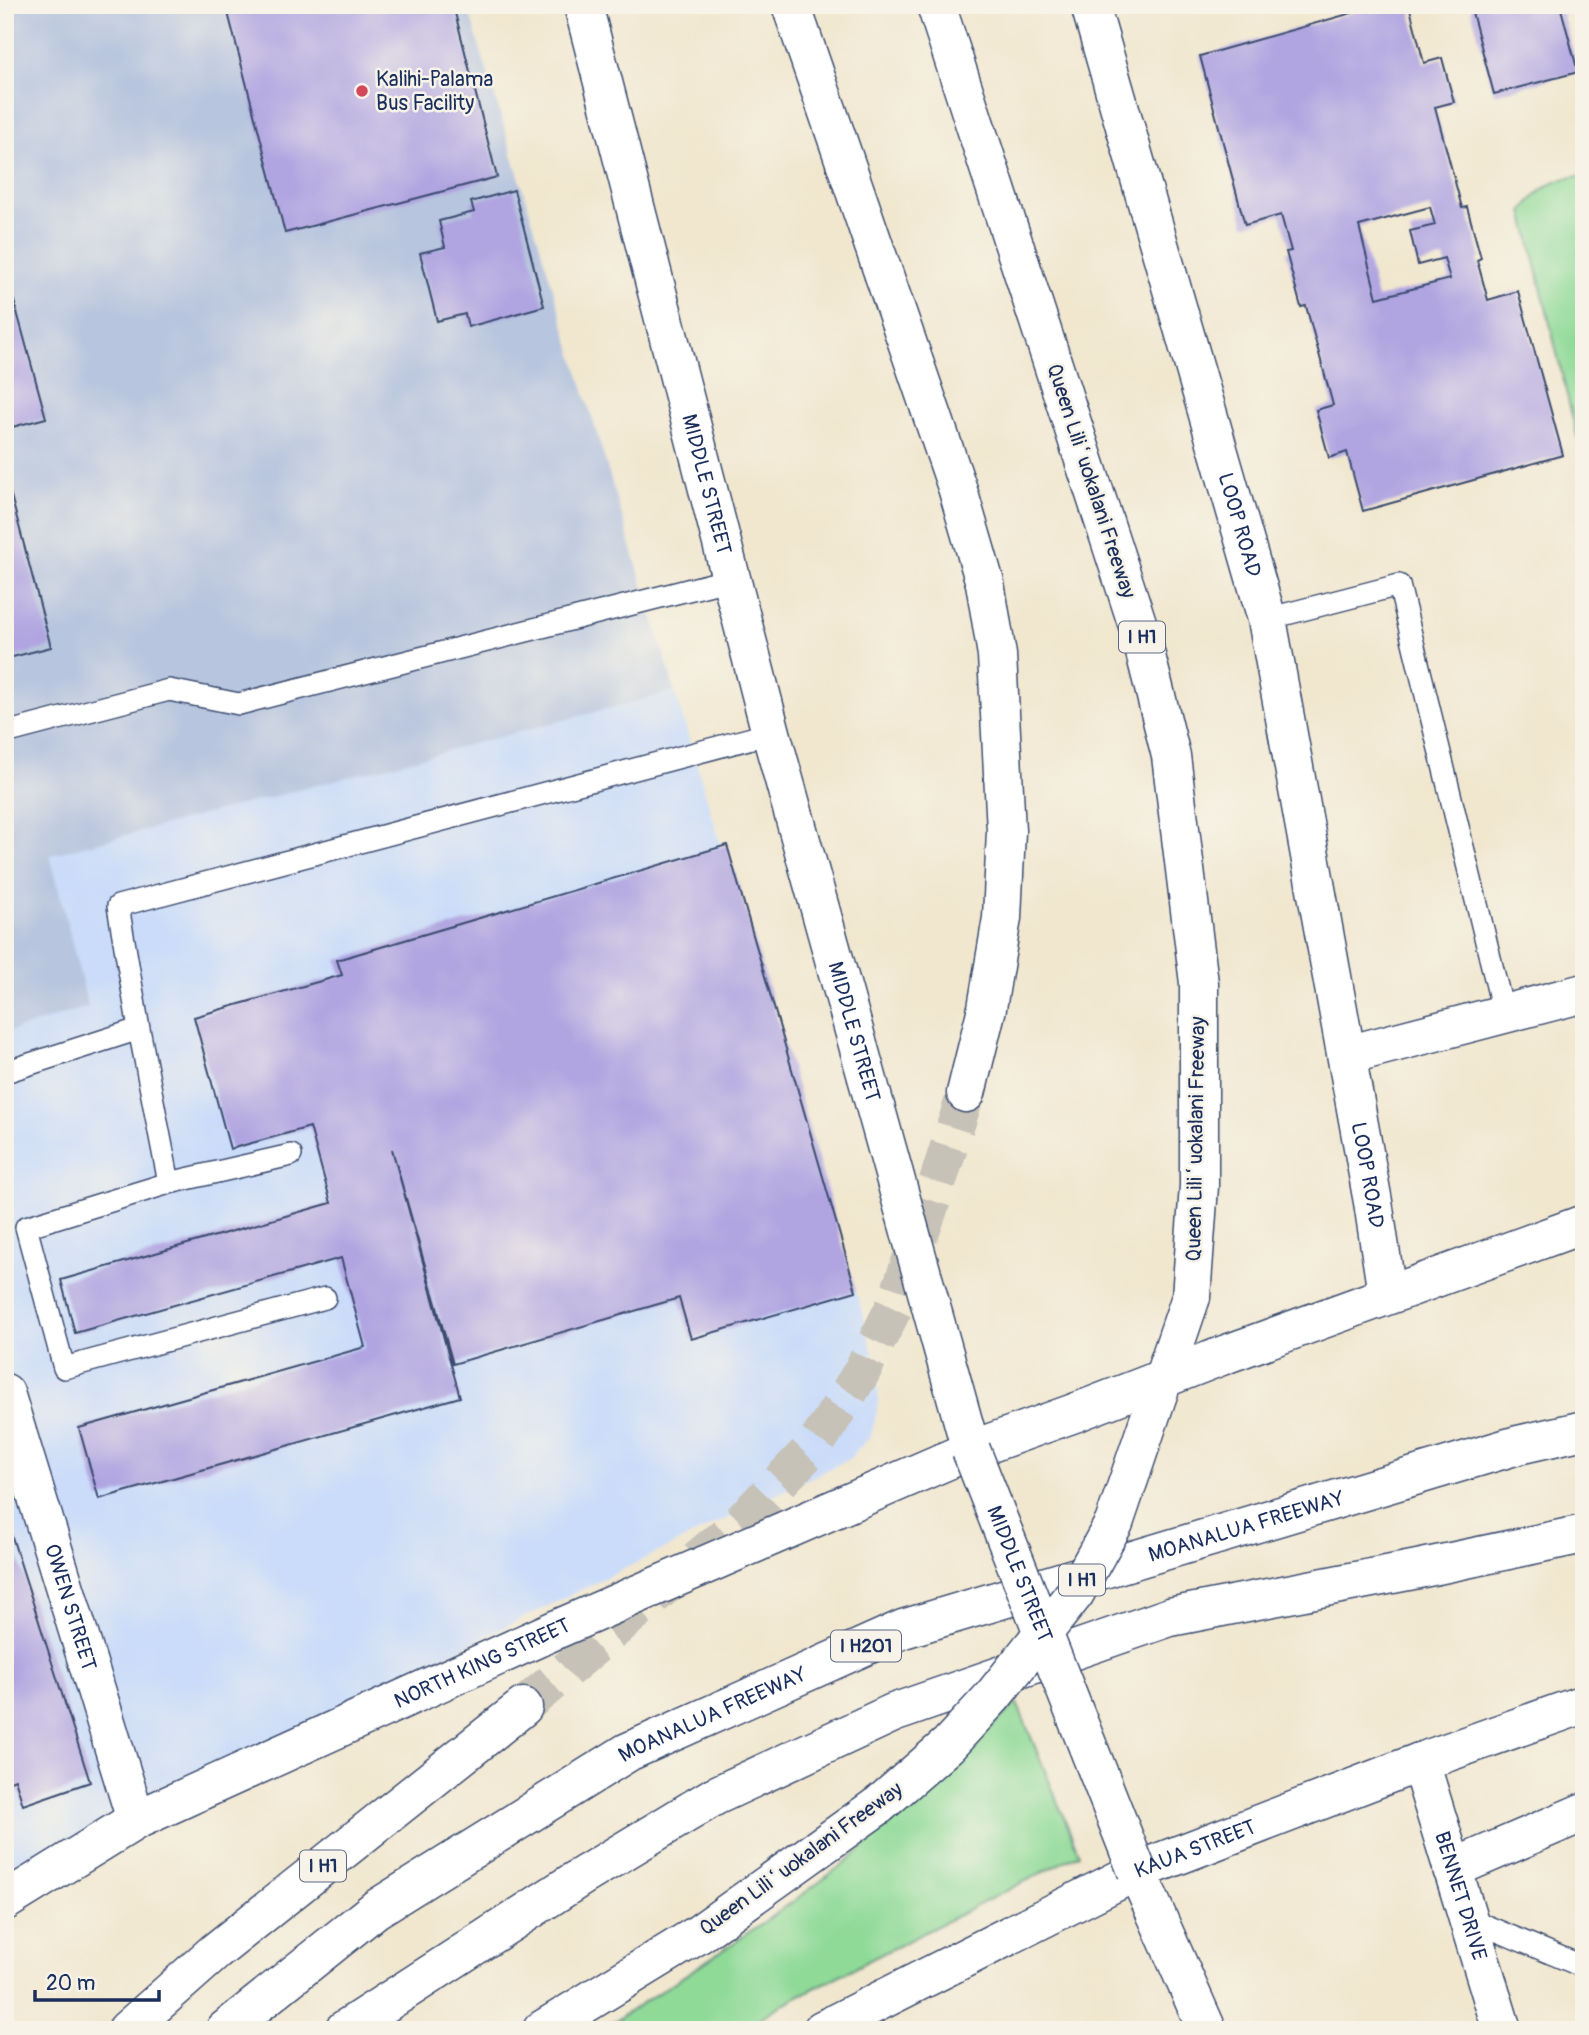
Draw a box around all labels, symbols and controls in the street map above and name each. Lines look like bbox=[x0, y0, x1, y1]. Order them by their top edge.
place label: Kalihi-Palama Bus Facility bbox=[376, 66, 493, 117]
marker: Kalihi-Palama Bus Facility bbox=[354, 83, 370, 99]
street label: Queen Liliʻuokalani Freeway bbox=[1040, 360, 1142, 602]
street label: MIDDLE STREET bbox=[676, 411, 738, 558]
street label: LOOP ROAD bbox=[1212, 470, 1268, 580]
road number: I H1 bbox=[1119, 622, 1165, 652]
street label: MIDDLE STREET bbox=[822, 959, 887, 1105]
street label: Queen Liliʻuokalani Freeway bbox=[1180, 1016, 1212, 1262]
street label: LOOP ROAD bbox=[1345, 1120, 1390, 1230]
street label: MOANALUA FREEWAY bbox=[1145, 1484, 1347, 1568]
street label: MIDDLE STREET bbox=[981, 1502, 1059, 1646]
street label: OWEN STREET bbox=[39, 1541, 103, 1674]
road number: I H1 bbox=[1059, 1564, 1105, 1596]
street label: NORTH KING STREET bbox=[390, 1612, 574, 1715]
road number: I H201 bbox=[831, 1630, 901, 1662]
street label: MOANALUA FREEWAY bbox=[613, 1660, 811, 1768]
street label: Queen Liliʻuokalani Freeway bbox=[694, 1776, 908, 1942]
street label: KAUA STREET bbox=[1130, 1813, 1260, 1884]
street label: BENNET DRIVE bbox=[1429, 1828, 1493, 1964]
road number: I H1 bbox=[300, 1850, 346, 1882]
scale bar bbox=[35, 1958, 159, 2002]
text: 20 m bbox=[46, 1970, 95, 1997]

